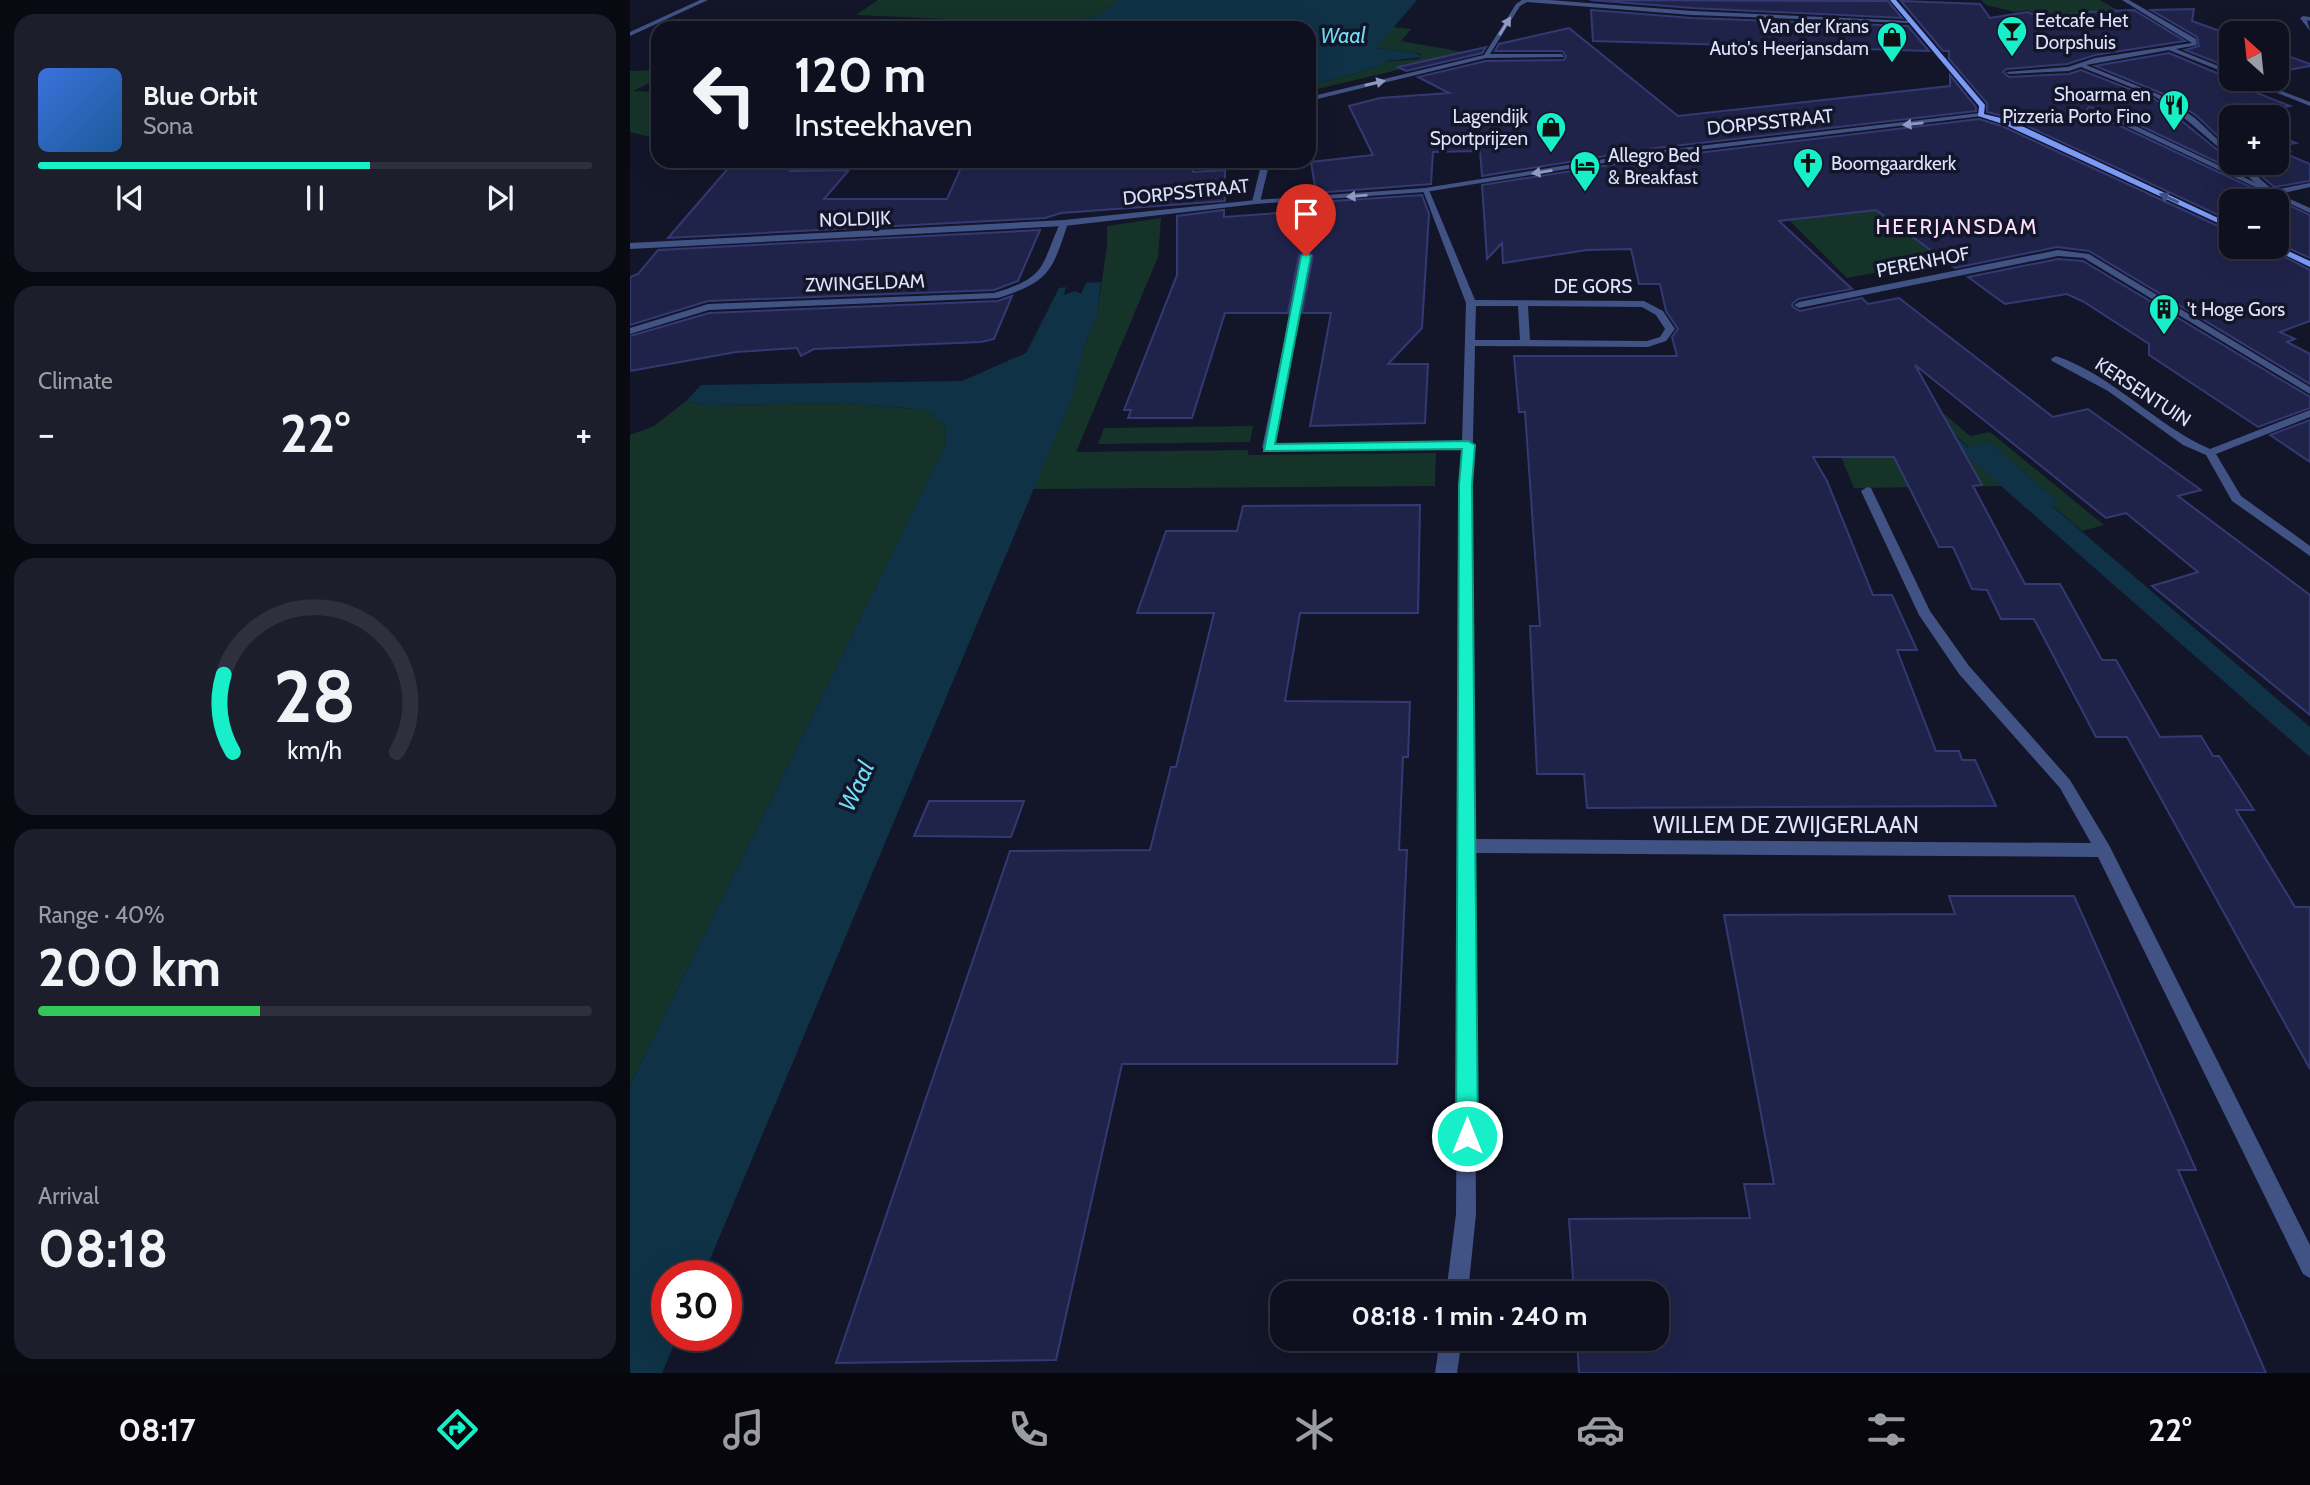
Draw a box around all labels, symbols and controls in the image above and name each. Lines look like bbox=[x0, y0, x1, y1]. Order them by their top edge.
place label: Eetcafe Het Dorpshuis bbox=[2035, 9, 2129, 54]
bar icon: Eetcafe Het Dorpshuis bbox=[1995, 14, 2029, 58]
place label: Van der Krans Auto's Heerjansdam bbox=[1709, 15, 1869, 60]
one-way arrow bbox=[1498, 17, 1511, 36]
shop icon: Van der Krans Auto's Heerjansdam bbox=[1875, 20, 1909, 64]
north arrow bbox=[2219, 21, 2289, 91]
map controls bbox=[2219, 21, 2289, 259]
water label: Waal bbox=[1320, 23, 1366, 48]
text: 120 m bbox=[794, 45, 926, 104]
icon: left bbox=[679, 49, 770, 140]
one-way arrow bbox=[1364, 77, 1386, 88]
text: Blue Orbit bbox=[143, 80, 258, 112]
place label: Shoarma en Pizzeria Porto Fino bbox=[2002, 83, 2151, 128]
restaurant icon: Shoarma en Pizzeria Porto Fino bbox=[2157, 88, 2191, 132]
street label: DORPSSTRAAT bbox=[1706, 104, 1834, 140]
text: Insteekhaven bbox=[794, 105, 973, 144]
place label: Lagendijk Sportprijzen bbox=[1430, 105, 1528, 150]
button: + bbox=[2219, 105, 2289, 175]
shop icon: Lagendijk Sportprijzen bbox=[1534, 110, 1568, 154]
text: Sona bbox=[143, 112, 193, 140]
one-way arrow bbox=[1902, 118, 1924, 129]
place label: Allegro Bed & Breakfast bbox=[1608, 144, 1700, 189]
church icon: Boomgaardkerk bbox=[1791, 146, 1825, 190]
hotel icon: Allegro Bed & Breakfast bbox=[1568, 149, 1602, 193]
place label: Boomgaardkerk bbox=[1831, 152, 1957, 175]
one-way arrow bbox=[1531, 167, 1553, 178]
street label: DORPSSTRAAT bbox=[1122, 174, 1250, 210]
icon: previous bbox=[111, 179, 149, 217]
icon: pause bbox=[296, 179, 334, 217]
icon: next bbox=[481, 179, 519, 217]
pin bbox=[1276, 184, 1336, 256]
button: − bbox=[2219, 189, 2289, 259]
one-way arrow bbox=[1346, 190, 1368, 201]
one-way arrow bbox=[2159, 193, 2180, 204]
icon: arrive bbox=[1287, 195, 1325, 233]
street label: NOLDIJK bbox=[819, 206, 892, 232]
district label: HEERJANSDAM bbox=[1875, 214, 2039, 239]
street label: PERENHOF bbox=[1874, 242, 1972, 282]
street label: ZWINGELDAM bbox=[805, 269, 925, 297]
street label: DE GORS bbox=[1554, 275, 1632, 298]
building icon: 't Hoge Gors bbox=[2147, 292, 2181, 336]
place label: 't Hoge Gors bbox=[2187, 298, 2285, 321]
street label: KERSENTUIN bbox=[2091, 352, 2195, 432]
text: Climate bbox=[38, 367, 113, 395]
text: 22° bbox=[280, 402, 350, 465]
text: − bbox=[38, 410, 55, 457]
text: + bbox=[575, 410, 592, 457]
text: 28 bbox=[274, 653, 356, 741]
text: km/h bbox=[288, 735, 342, 765]
water label: Waal bbox=[832, 756, 880, 816]
street label: WILLEM DE ZWIJGERLAAN bbox=[1653, 811, 1919, 839]
text: Range · 40% bbox=[38, 901, 165, 929]
text: 200 km bbox=[38, 936, 221, 999]
position arrow bbox=[1430, 1099, 1504, 1173]
text: Arrival bbox=[38, 1182, 99, 1210]
text: 08:18 bbox=[38, 1217, 168, 1280]
speed limit sign: 30 bbox=[651, 1260, 742, 1351]
text: 08:18 · 1 min · 240 m bbox=[1352, 1300, 1587, 1332]
icon: directions bbox=[433, 1405, 482, 1454]
icon: music bbox=[719, 1405, 768, 1454]
icon: phone bbox=[1004, 1405, 1053, 1454]
icon: climate bbox=[1290, 1405, 1339, 1454]
icon: car bbox=[1576, 1405, 1625, 1454]
icon: filters bbox=[1862, 1405, 1911, 1454]
text: 08:17 bbox=[118, 1410, 196, 1449]
text: 22° bbox=[2148, 1410, 2191, 1449]

